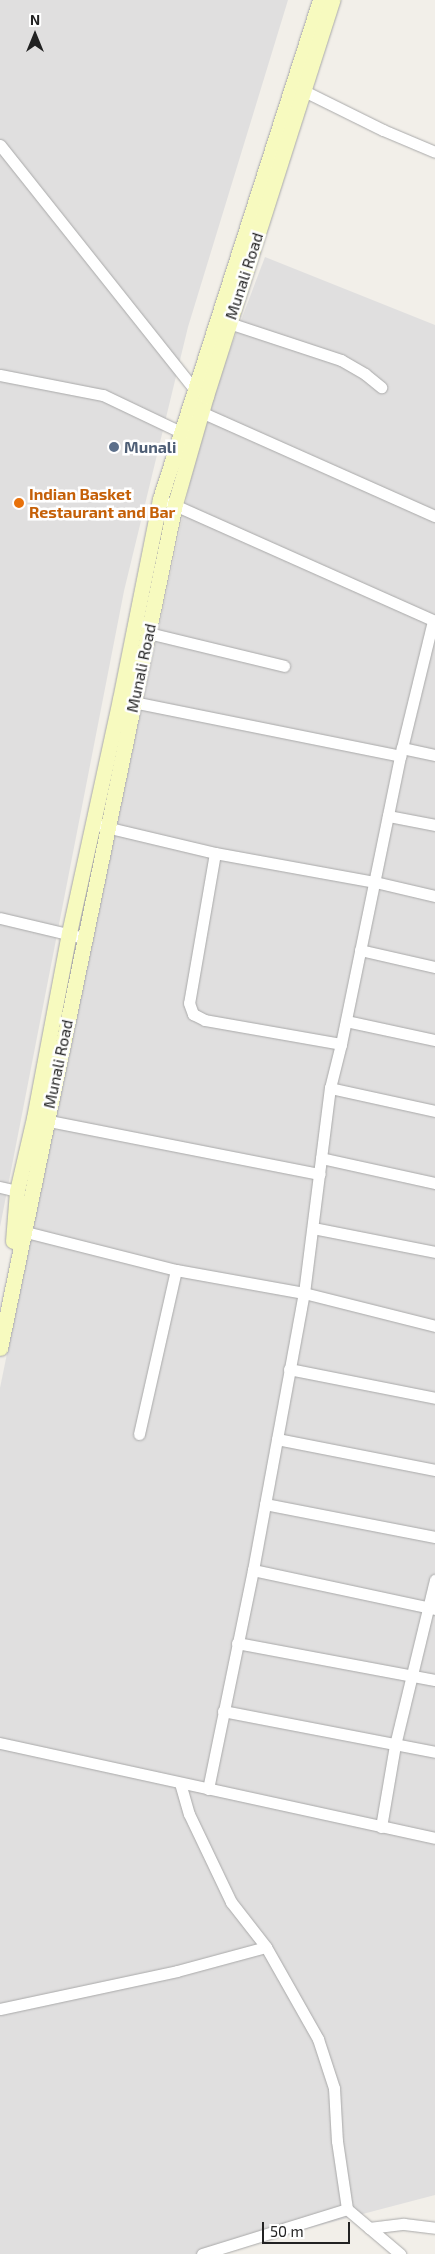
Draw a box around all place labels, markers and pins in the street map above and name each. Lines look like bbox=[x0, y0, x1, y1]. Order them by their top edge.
place label: Munali bbox=[124, 437, 177, 457]
marker: Munali bbox=[108, 441, 120, 453]
place label: Indian Basket Restaurant and Bar bbox=[29, 484, 175, 522]
marker: Indian Basket Restaurant and Bar bbox=[13, 497, 25, 509]

